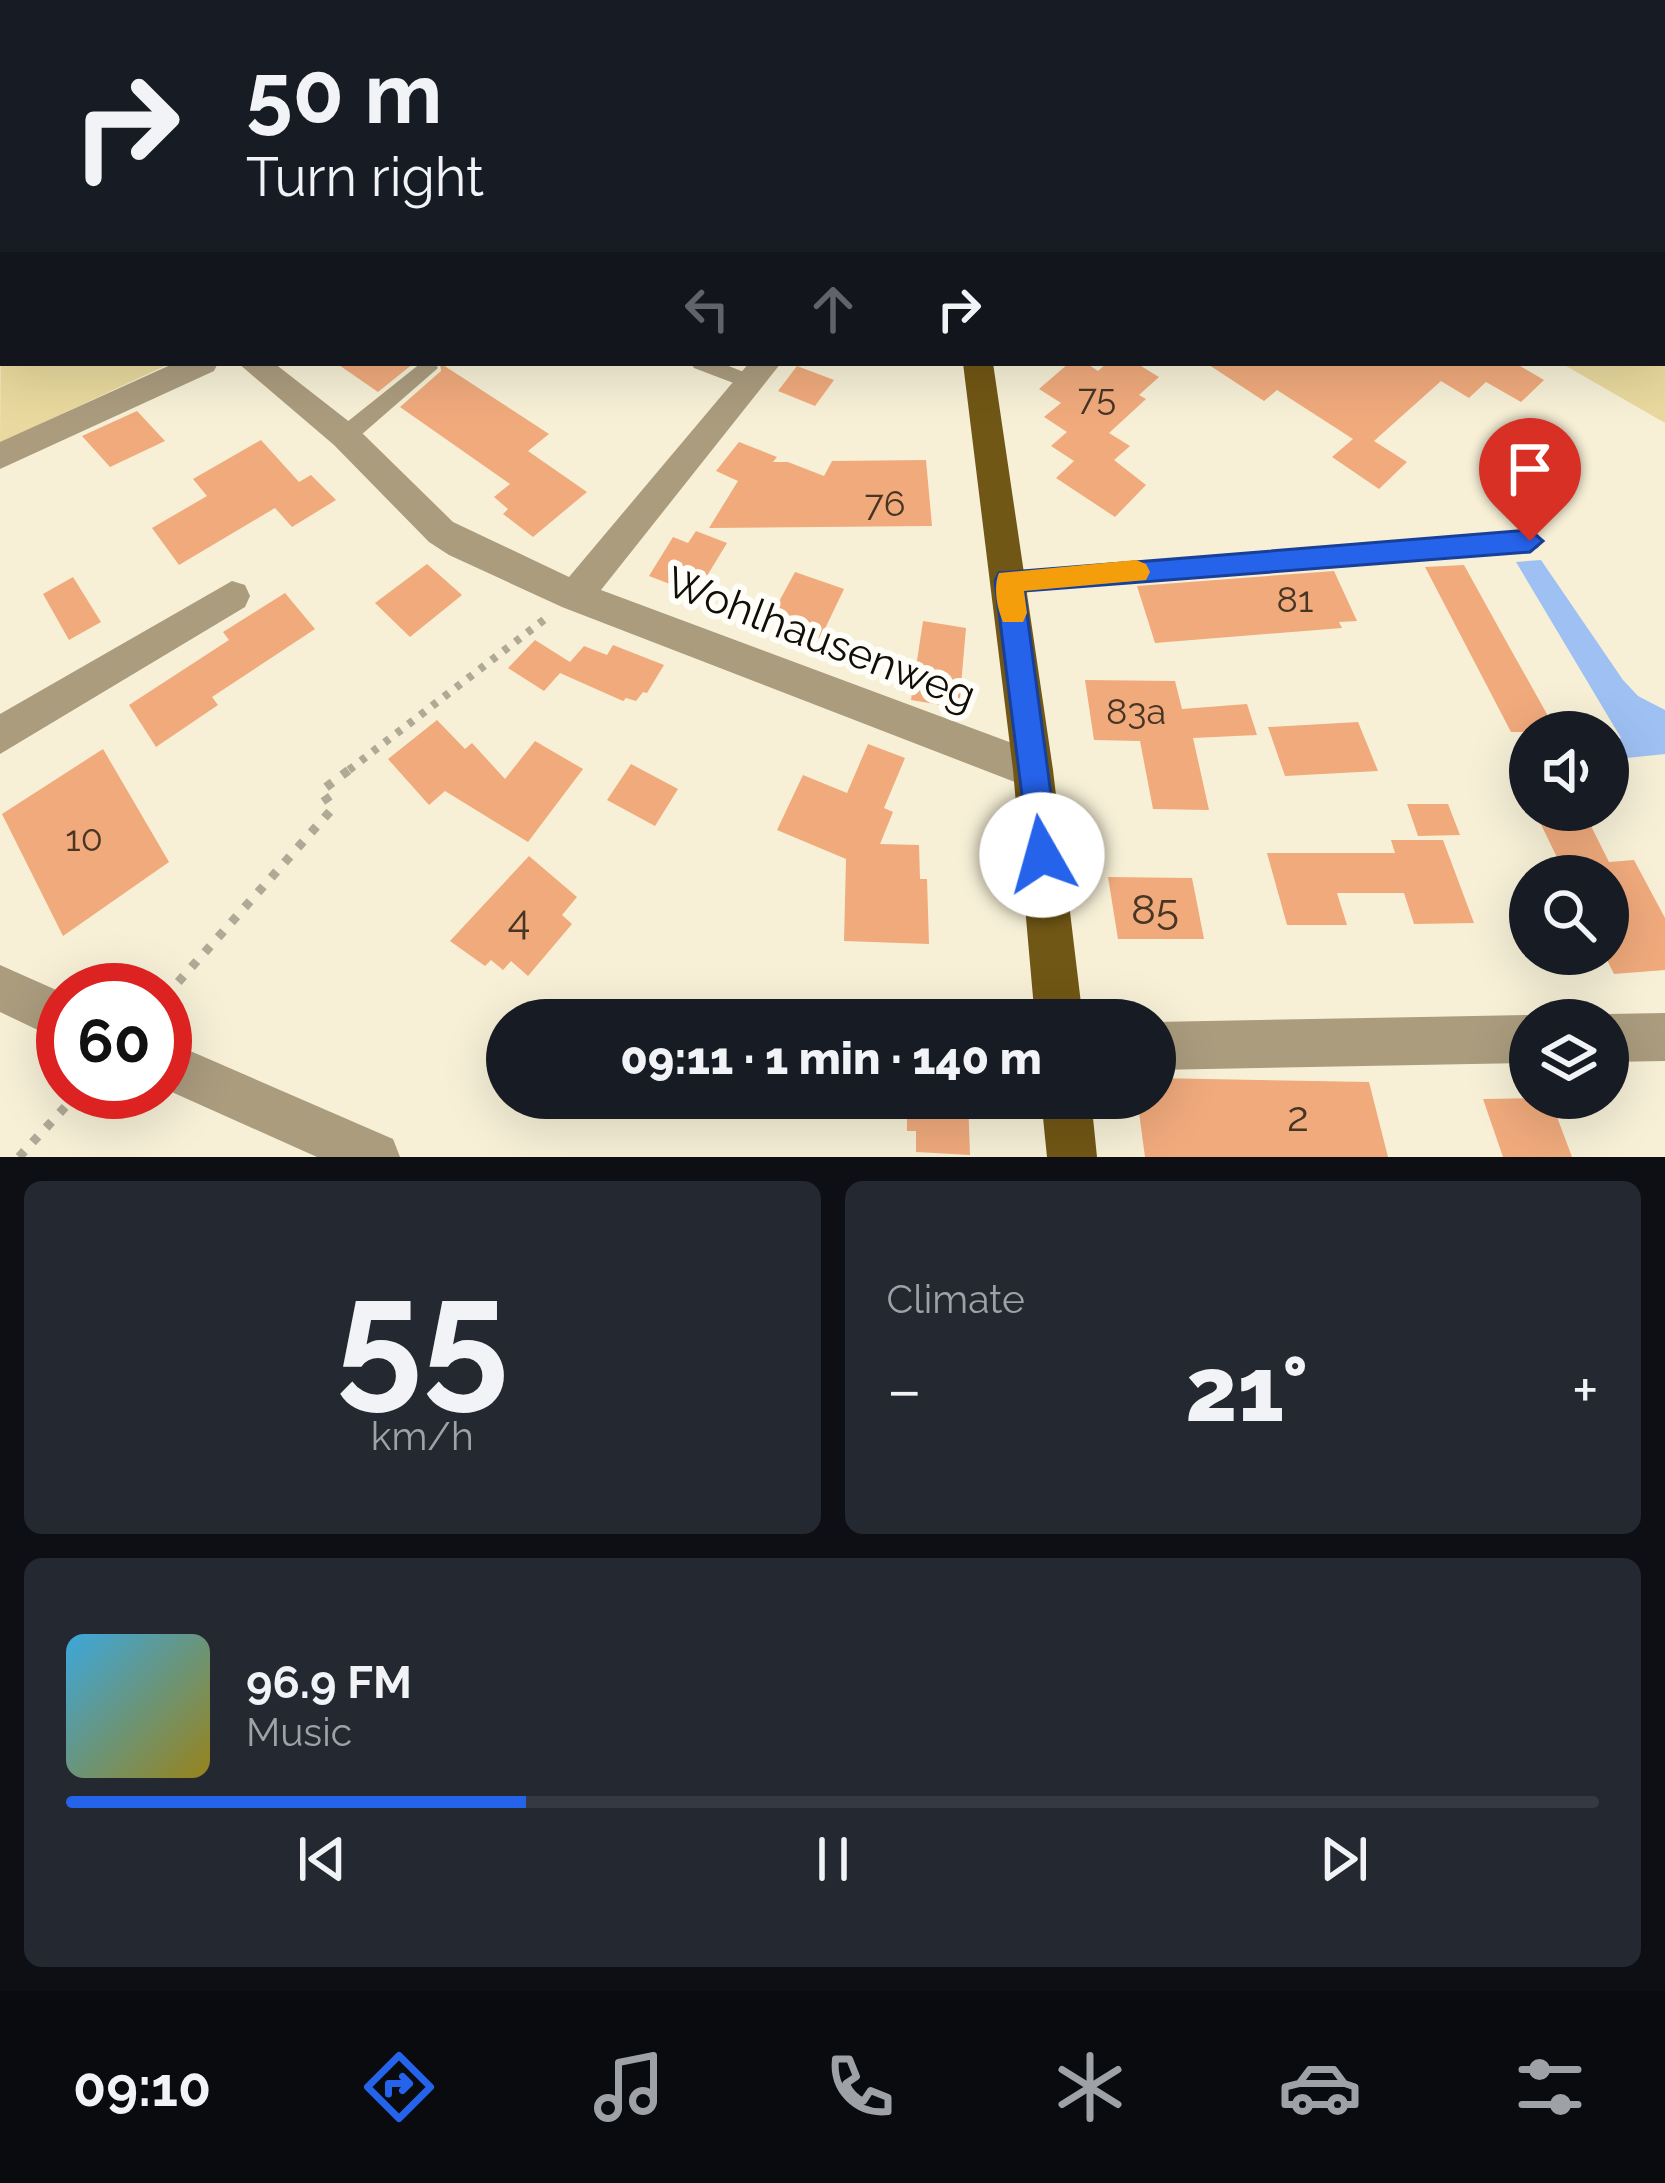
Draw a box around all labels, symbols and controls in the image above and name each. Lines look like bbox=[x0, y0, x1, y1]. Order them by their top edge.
text: 50 m bbox=[246, 44, 442, 143]
icon: right bbox=[48, 48, 204, 204]
text: Turn right bbox=[246, 145, 484, 209]
icon: left bbox=[674, 276, 740, 342]
icon: ahead bbox=[800, 276, 866, 342]
icon: right bbox=[926, 276, 992, 342]
house number: 75 bbox=[1078, 376, 1116, 418]
pin bbox=[1479, 418, 1581, 541]
icon: arrive bbox=[1497, 436, 1563, 502]
house number: 76 bbox=[865, 482, 905, 524]
street label: Wohlhausenweg bbox=[659, 557, 982, 720]
house number: 81 bbox=[1277, 578, 1313, 620]
house number: 83a bbox=[1106, 690, 1166, 732]
map controls bbox=[1509, 711, 1629, 1119]
button: sound bbox=[1509, 711, 1629, 831]
position arrow bbox=[979, 792, 1105, 918]
house number: 10 bbox=[65, 817, 103, 859]
button: search bbox=[1509, 855, 1629, 975]
house number: 85 bbox=[1131, 885, 1179, 934]
house number: 4 bbox=[508, 895, 530, 944]
speed limit sign: 60 bbox=[36, 963, 192, 1119]
button: layers bbox=[1509, 999, 1629, 1119]
text: 09:11 · 1 min · 140 m bbox=[620, 1032, 1042, 1085]
house number: 2 bbox=[1287, 1092, 1309, 1141]
text: 55 bbox=[336, 1243, 509, 1427]
text: Climate bbox=[887, 1276, 1025, 1322]
text: 21° bbox=[1185, 1336, 1308, 1442]
text: − bbox=[887, 1351, 922, 1428]
text: + bbox=[1572, 1351, 1599, 1428]
text: km/h bbox=[371, 1413, 474, 1459]
text: 96.9 FM bbox=[246, 1656, 412, 1709]
text: Music bbox=[246, 1709, 352, 1755]
icon: previous bbox=[289, 1826, 355, 1892]
icon: pause bbox=[800, 1826, 866, 1892]
icon: next bbox=[1311, 1826, 1377, 1892]
icon: directions bbox=[357, 2045, 441, 2129]
icon: music bbox=[587, 2045, 671, 2129]
icon: phone bbox=[818, 2045, 902, 2129]
icon: climate bbox=[1048, 2045, 1132, 2129]
icon: car bbox=[1278, 2045, 1362, 2129]
icon: filters bbox=[1508, 2045, 1592, 2129]
text: 09:10 bbox=[73, 2055, 211, 2119]

